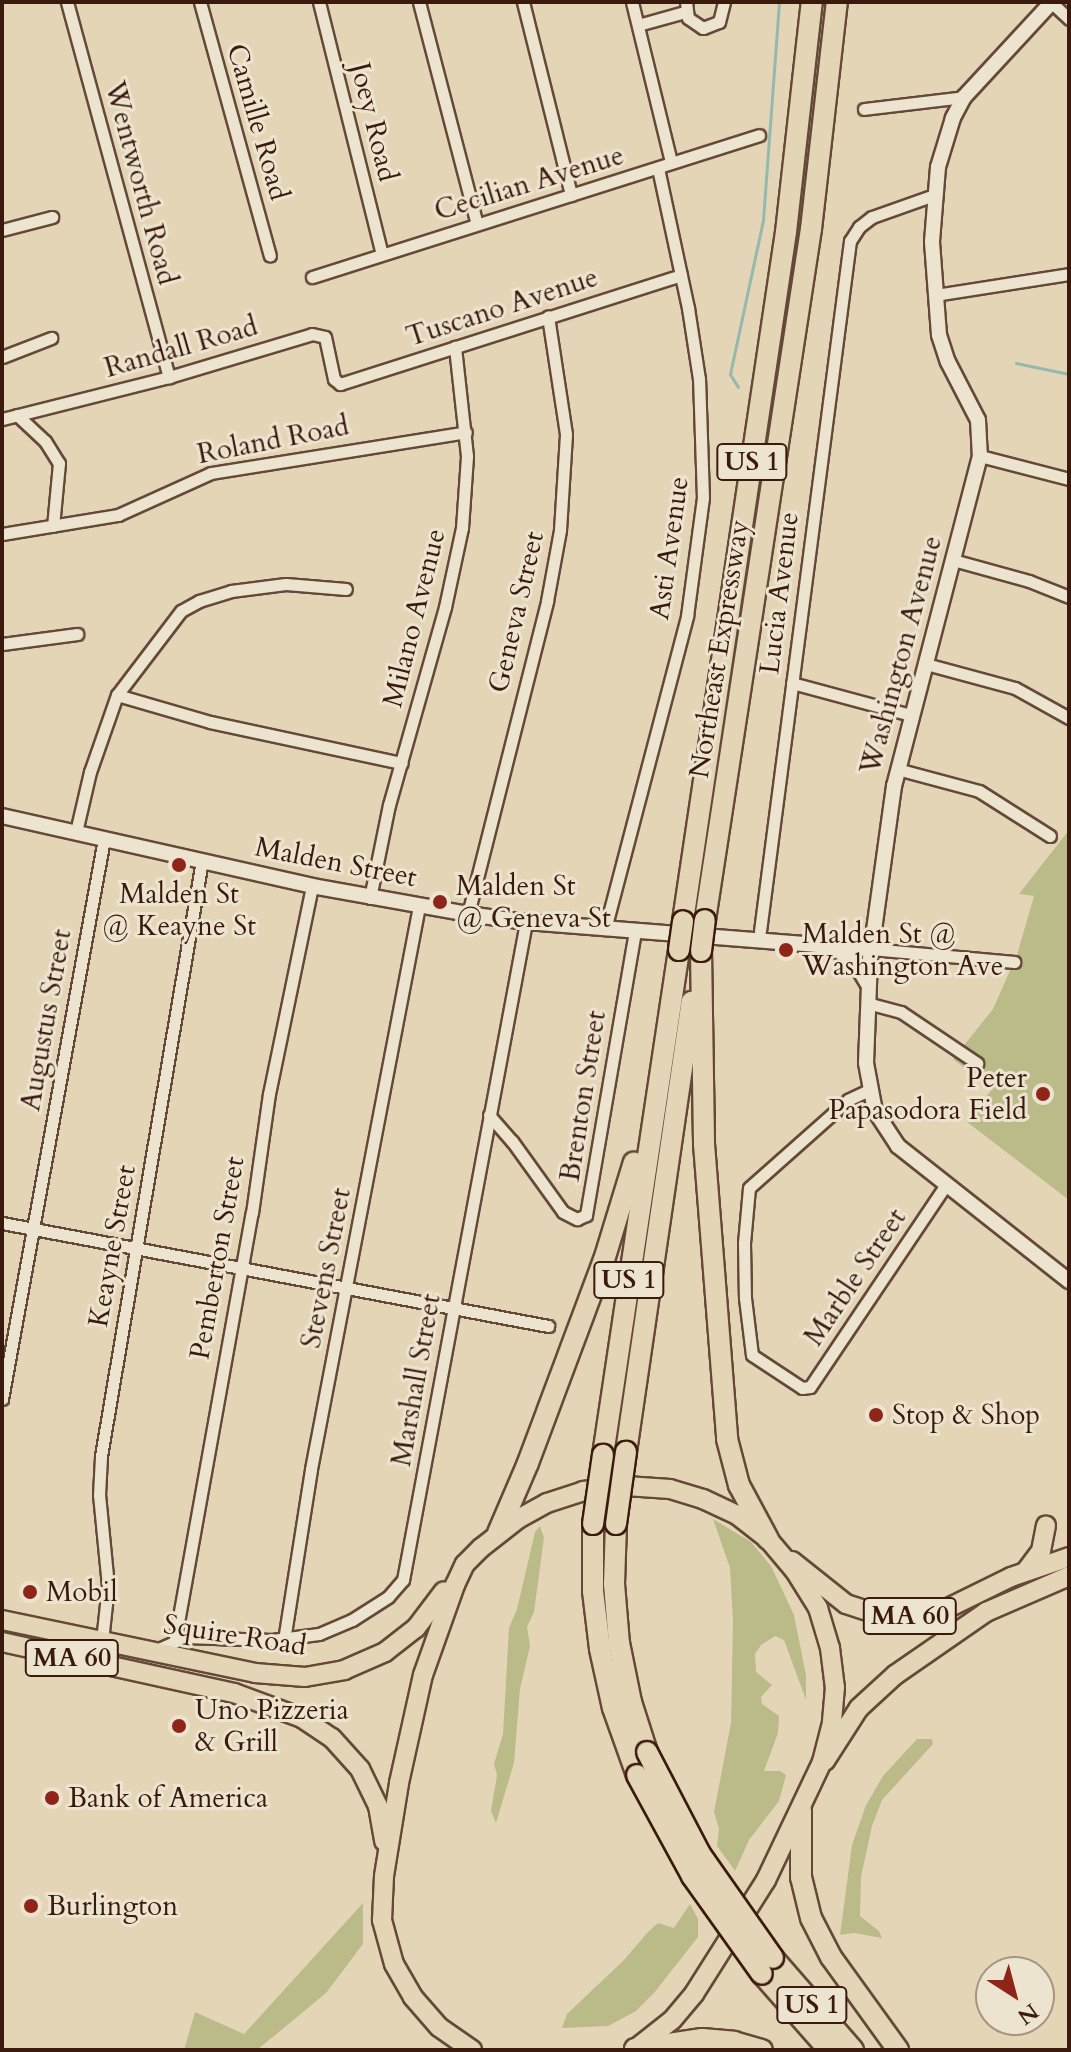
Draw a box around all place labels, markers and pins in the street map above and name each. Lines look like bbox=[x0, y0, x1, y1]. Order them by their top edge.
marker: Malden St @ Keayne St bbox=[170, 856, 188, 874]
place label: Malden St @ Geneva St bbox=[456, 869, 611, 935]
place label: Malden St @ Keayne St bbox=[102, 877, 256, 943]
marker: Malden St @ Geneva St bbox=[431, 893, 449, 911]
place label: Malden St @ Washington Ave bbox=[802, 917, 1003, 983]
marker: Malden St @ Washington Ave bbox=[777, 941, 795, 959]
place label: Peter Papasodora Field bbox=[828, 1061, 1027, 1127]
marker: Peter Papasodora Field bbox=[1034, 1085, 1052, 1103]
place label: Stop & Shop bbox=[892, 1398, 1040, 1432]
marker: Stop & Shop bbox=[867, 1406, 885, 1424]
place label: Mobil bbox=[46, 1575, 118, 1609]
marker: Mobil bbox=[21, 1583, 39, 1601]
place label: Uno Pizzeria & Grill bbox=[195, 1693, 349, 1759]
marker: Uno Pizzeria & Grill bbox=[170, 1717, 188, 1735]
place label: Bank of America bbox=[68, 1781, 268, 1815]
marker: Bank of America bbox=[43, 1789, 61, 1807]
place label: Burlington bbox=[47, 1889, 178, 1923]
marker: Burlington bbox=[22, 1897, 40, 1915]

